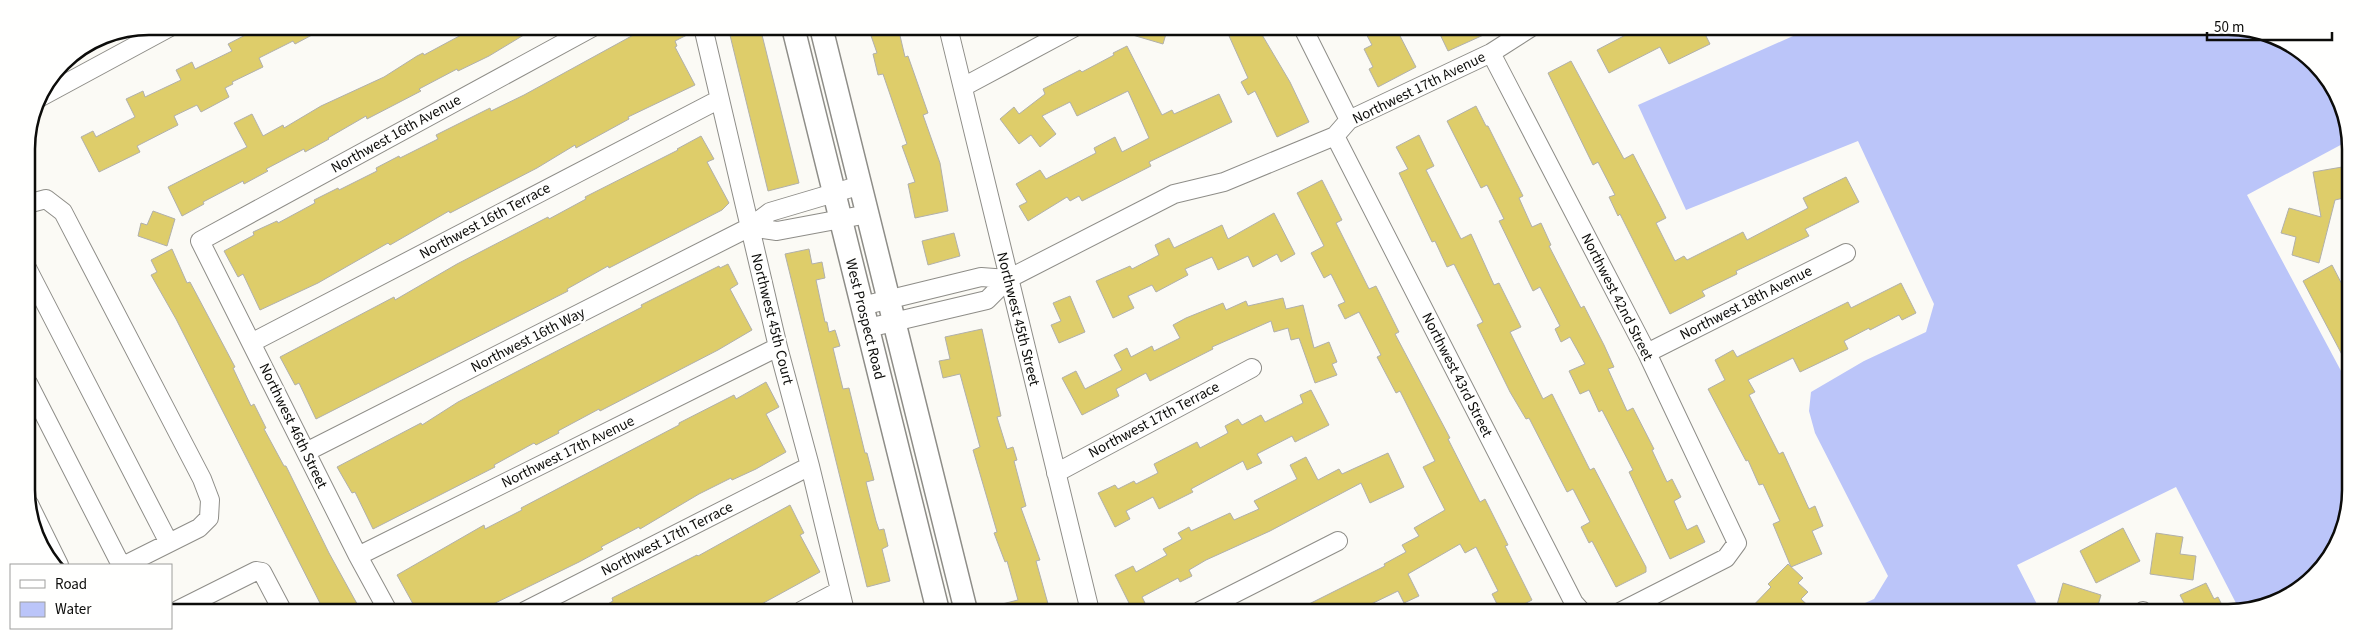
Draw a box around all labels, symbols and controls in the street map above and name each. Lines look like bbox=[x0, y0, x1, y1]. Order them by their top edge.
scale bar bbox=[2207, 10, 2332, 42]
text: 50 m bbox=[2214, 17, 2244, 38]
street label: Northwest 17th Avenue bbox=[1349, 47, 1489, 129]
street label: Northwest 16th Avenue bbox=[327, 89, 465, 179]
street label: Northwest 16th Terrace bbox=[416, 178, 554, 264]
street label: Northwest 42nd Street bbox=[1576, 230, 1658, 364]
street label: Northwest 45th Street bbox=[991, 250, 1045, 388]
street label: Northwest 45th Court bbox=[746, 251, 798, 387]
street label: West Prospect Road bbox=[840, 256, 890, 382]
street label: Northwest 18th Avenue bbox=[1676, 261, 1816, 345]
street label: Northwest 16th Way bbox=[467, 302, 589, 378]
street label: Northwest 43rd Street bbox=[1416, 309, 1498, 441]
street label: Northwest 46th Street bbox=[253, 360, 333, 492]
street label: Northwest 17th Terrace bbox=[1085, 377, 1223, 463]
street label: Northwest 17th Avenue bbox=[498, 411, 638, 493]
street label: Northwest 17th Terrace bbox=[597, 497, 737, 581]
legend bbox=[10, 564, 172, 629]
text: Road bbox=[55, 574, 87, 595]
text: Water bbox=[55, 599, 92, 620]

